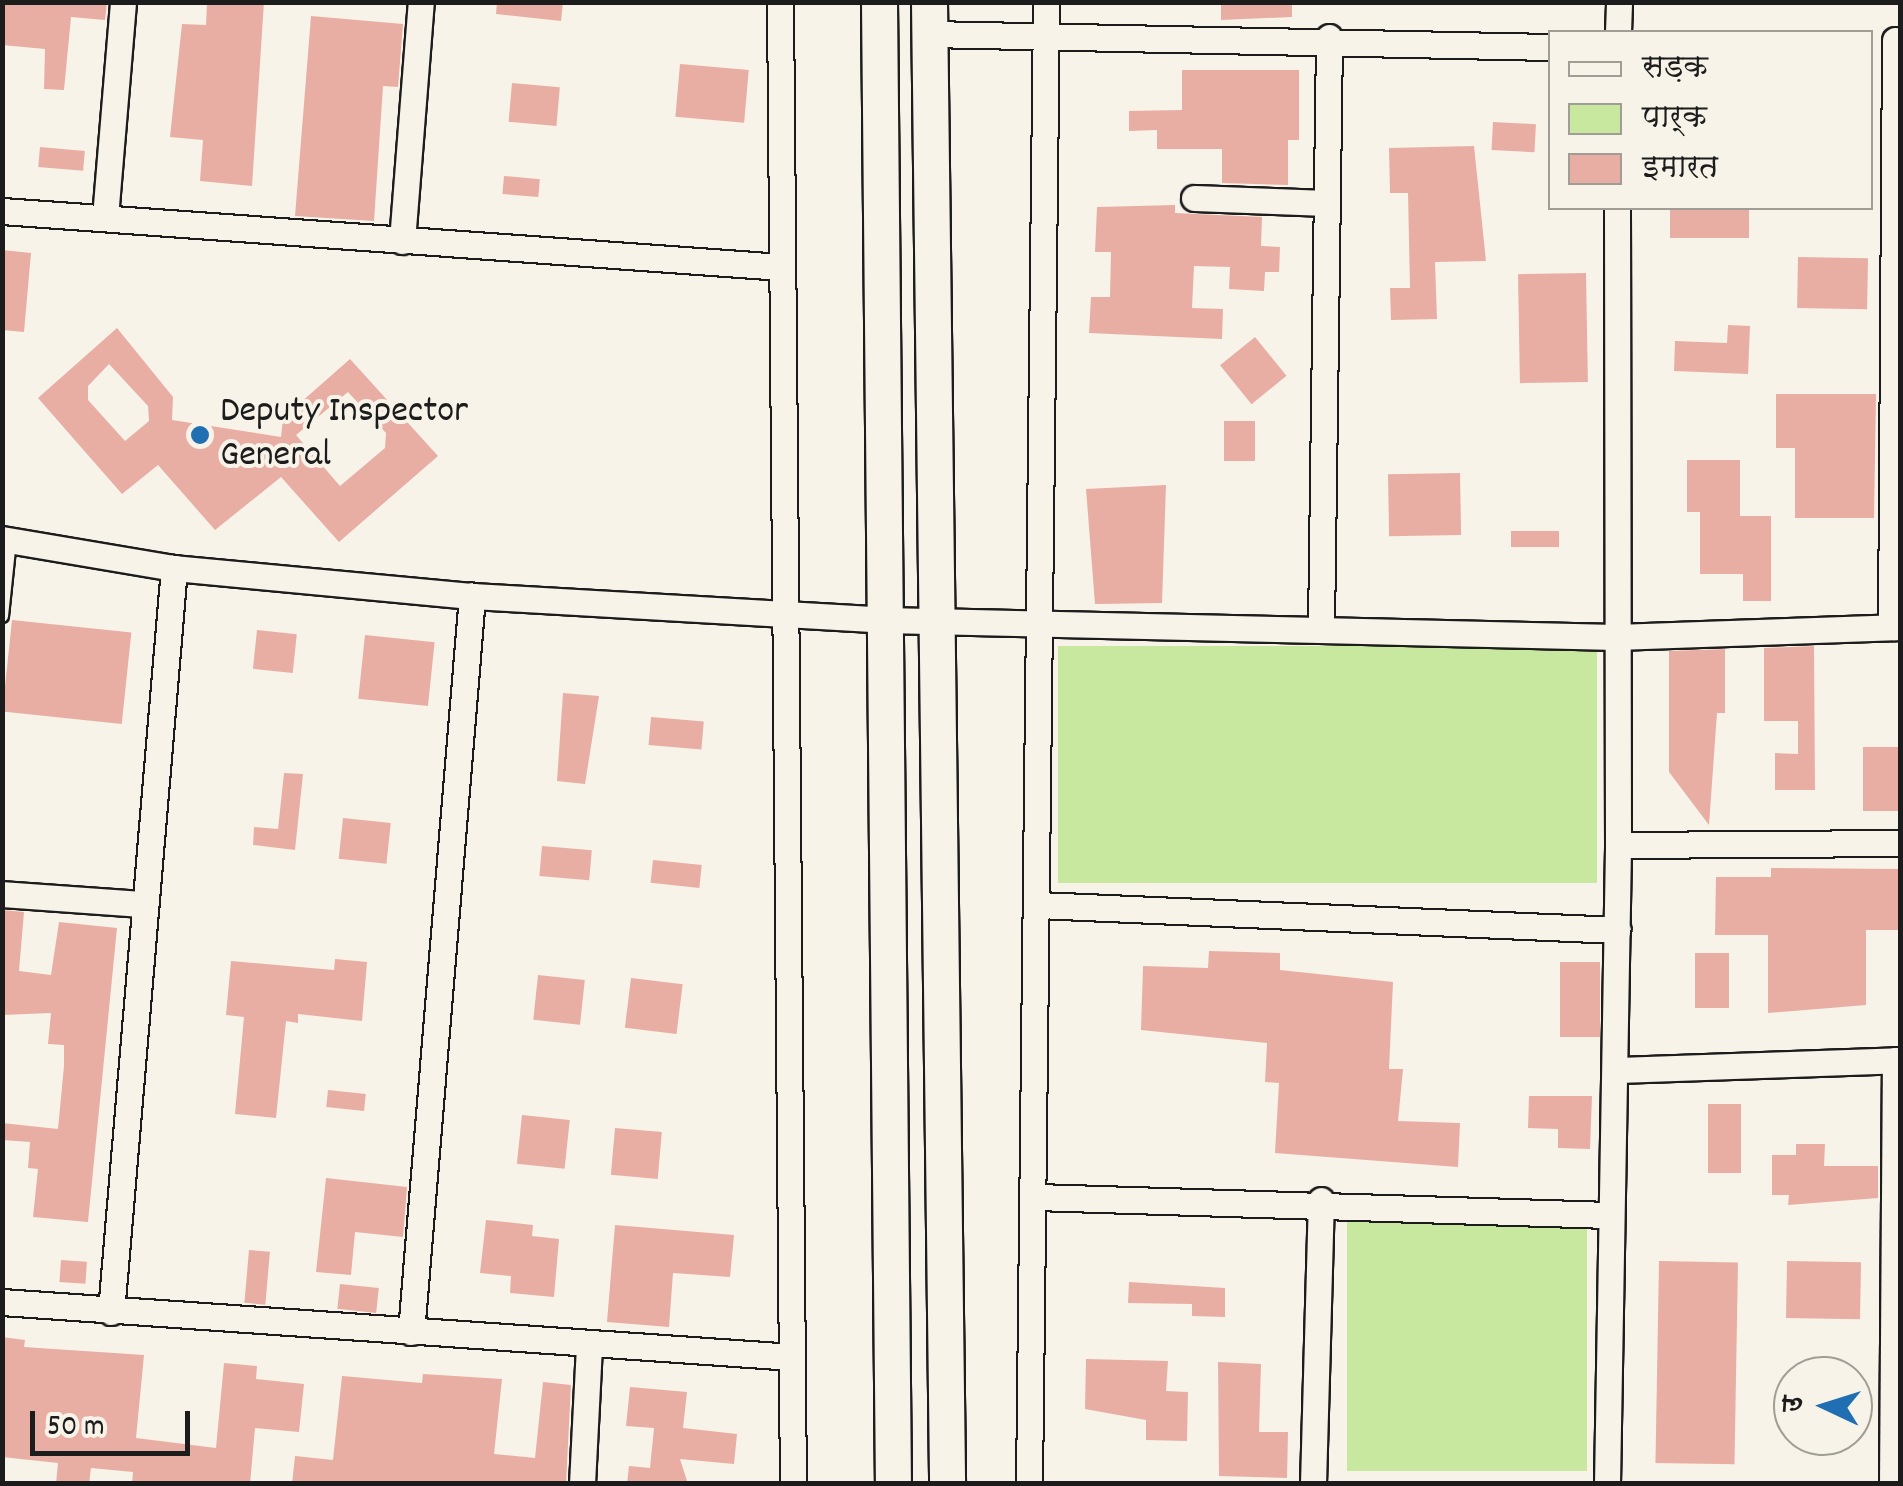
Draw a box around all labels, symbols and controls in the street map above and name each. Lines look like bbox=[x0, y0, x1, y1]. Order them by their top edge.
legend bbox=[1548, 30, 1873, 210]
text: सड़क bbox=[1642, 48, 1708, 91]
text: पार्क bbox=[1642, 98, 1707, 141]
text: इमारत bbox=[1642, 148, 1718, 191]
place label: Deputy Inspector General bbox=[220, 390, 468, 479]
marker: Deputy Inspector General bbox=[189, 424, 211, 446]
north arrow bbox=[1773, 1356, 1873, 1456]
scale bar bbox=[35, 1391, 195, 1453]
text: उ bbox=[1775, 1395, 1816, 1413]
text: 50 m bbox=[47, 1407, 105, 1450]

